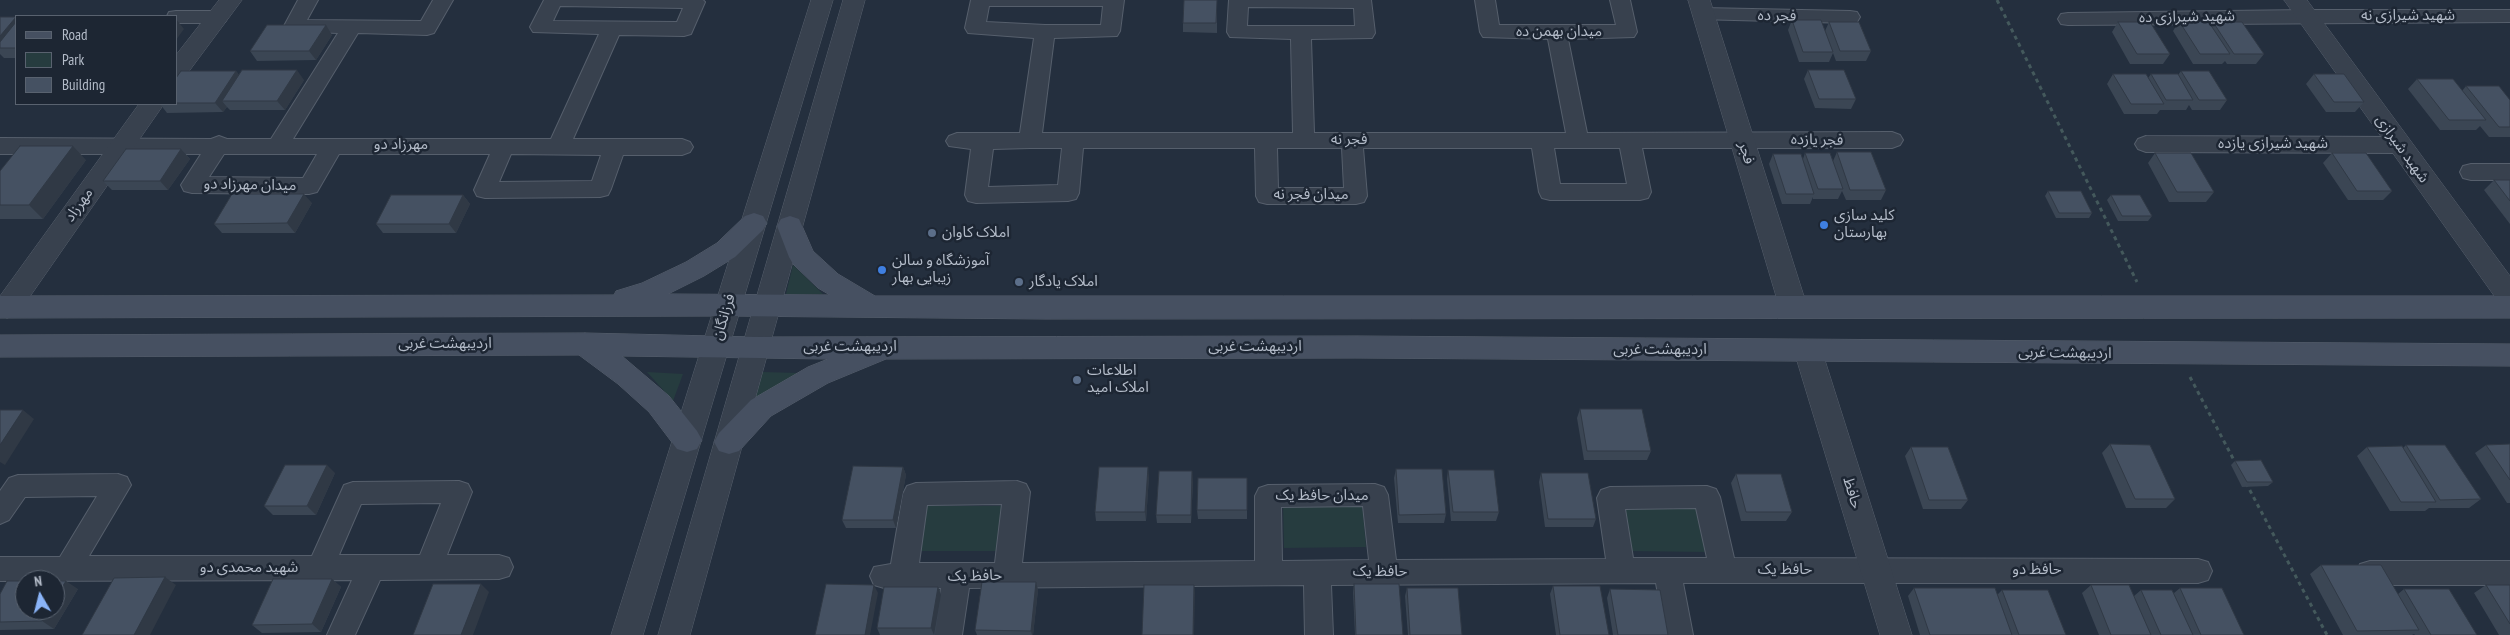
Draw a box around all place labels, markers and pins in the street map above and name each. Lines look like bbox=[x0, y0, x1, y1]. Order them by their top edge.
place label: کلید سازی بهارستان bbox=[1834, 207, 1894, 242]
marker: کلید سازی بهارستان bbox=[1818, 219, 1830, 231]
place label: املاک کاوان bbox=[942, 224, 1010, 242]
marker: املاک کاوان bbox=[926, 227, 938, 239]
place label: آموزشگاه و سالن زیبایی بهار bbox=[892, 252, 989, 287]
marker: آموزشگاه و سالن زیبایی بهار bbox=[876, 264, 888, 276]
place label: املاک یادگار bbox=[1029, 273, 1098, 291]
marker: املاک یادگار bbox=[1013, 276, 1025, 288]
place label: اطلاعات املاک امید bbox=[1087, 362, 1149, 397]
marker: اطلاعات املاک امید bbox=[1071, 374, 1083, 386]

